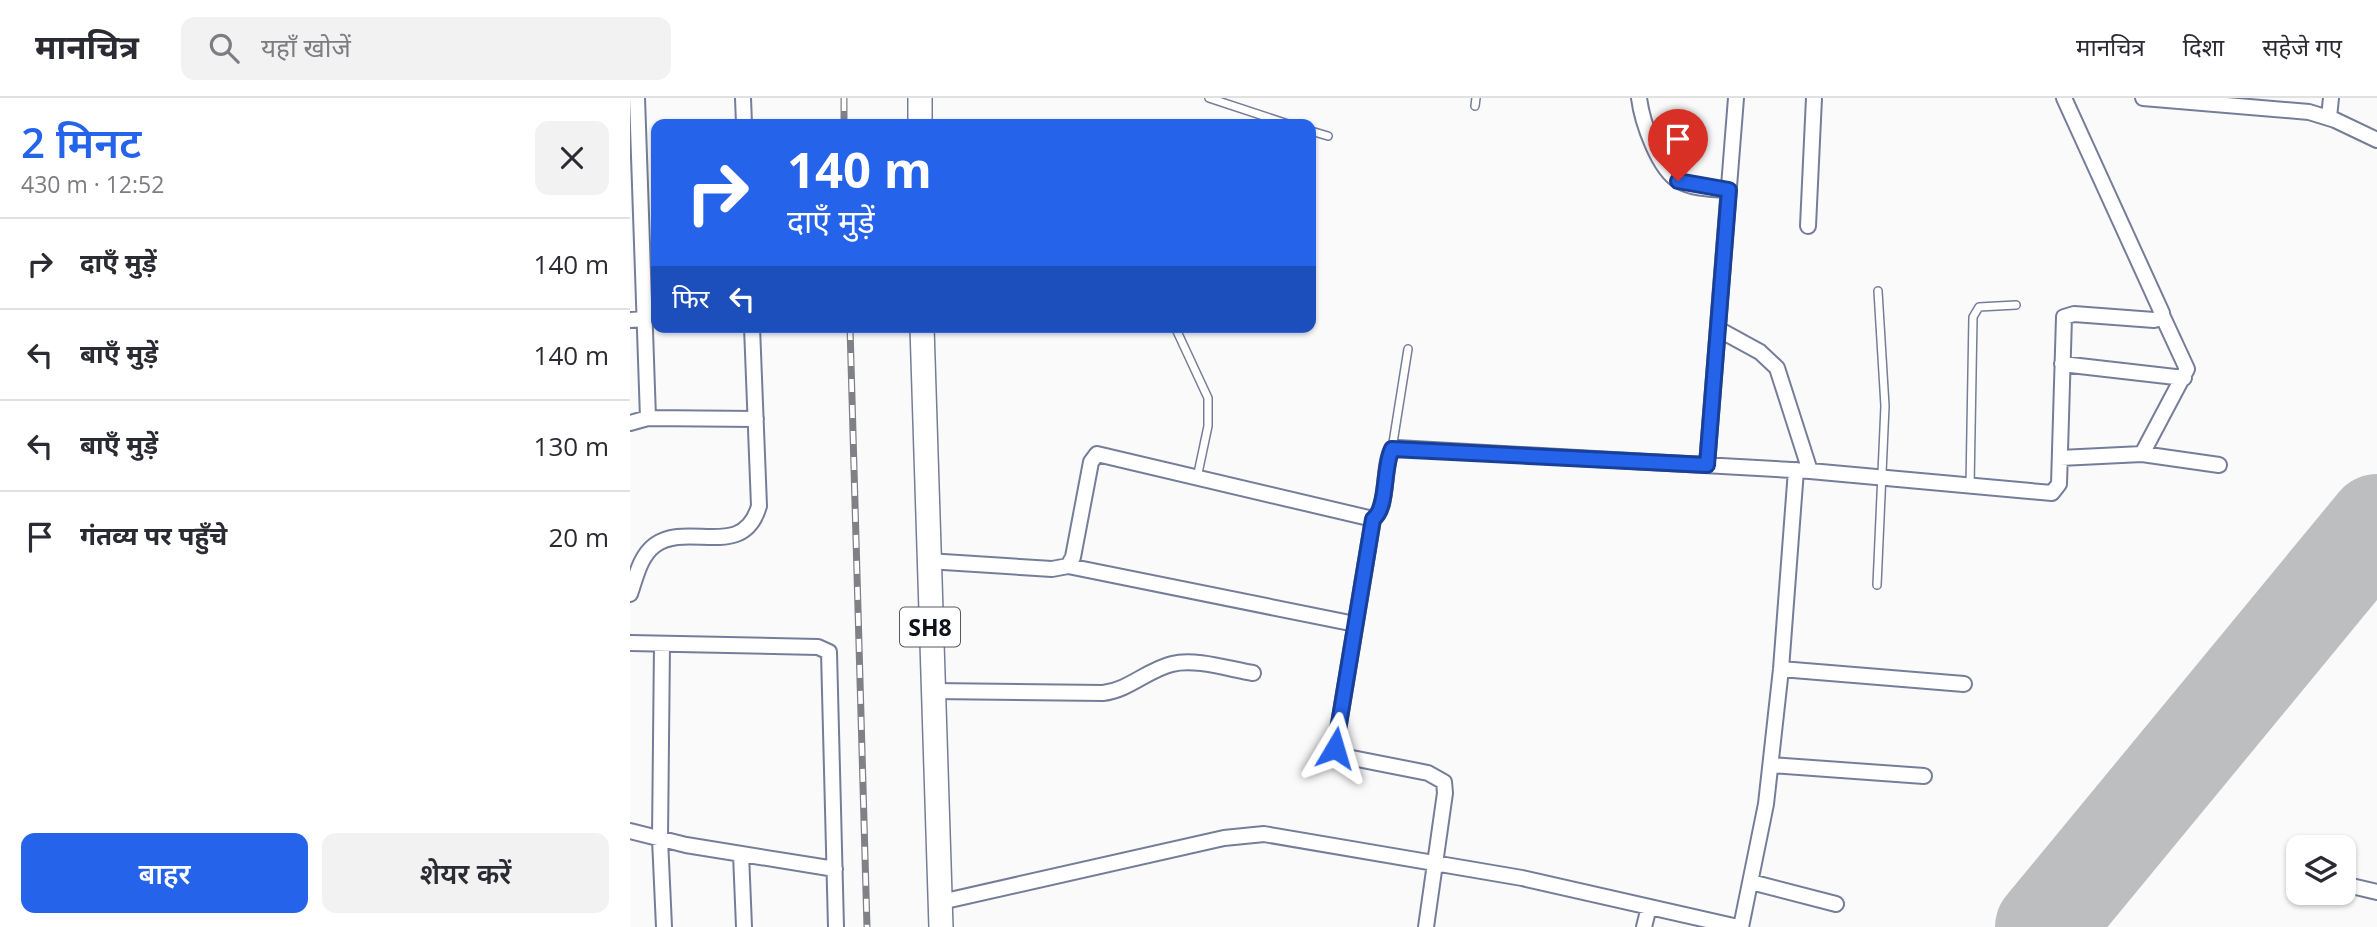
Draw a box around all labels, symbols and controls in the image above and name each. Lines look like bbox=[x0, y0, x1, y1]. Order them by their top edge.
search box bbox=[181, 17, 671, 80]
text: मानचित्र bbox=[35, 24, 139, 69]
icon: search bbox=[205, 29, 243, 67]
text: यहाँ खोजें bbox=[261, 29, 351, 65]
text: मानचित्र bbox=[2076, 30, 2145, 63]
text: दिशा bbox=[2183, 30, 2224, 63]
text: सहेजे गए bbox=[2262, 30, 2342, 63]
pin bbox=[1648, 109, 1708, 181]
text: 2 मिनट bbox=[21, 113, 141, 170]
icon: arrive bbox=[1659, 120, 1697, 158]
button: close bbox=[535, 121, 609, 195]
text: 140 m bbox=[787, 136, 932, 202]
icon: right bbox=[672, 147, 763, 238]
text: 430 m · 12:52 bbox=[21, 168, 164, 200]
text: दाएँ मुड़ें bbox=[787, 199, 875, 242]
text: दाएँ मुड़ें bbox=[80, 244, 157, 280]
icon: right bbox=[21, 245, 59, 283]
text: 140 m bbox=[534, 246, 609, 282]
text: फिर bbox=[672, 280, 709, 316]
icon: left bbox=[723, 280, 761, 318]
text: बाएँ मुड़ें bbox=[80, 335, 158, 371]
icon: left bbox=[21, 336, 59, 374]
text: 140 m bbox=[534, 337, 609, 373]
text: बाएँ मुड़ें bbox=[80, 426, 158, 462]
icon: left bbox=[21, 427, 59, 465]
text: 130 m bbox=[534, 428, 609, 464]
text: गंतव्य पर पहुँचे bbox=[80, 517, 227, 553]
icon: arrive bbox=[21, 518, 59, 556]
text: 20 m bbox=[548, 519, 609, 555]
road number: SH8 bbox=[900, 607, 960, 646]
position arrow bbox=[1298, 711, 1372, 785]
button: बाहर bbox=[21, 833, 308, 913]
button: शेयर करें bbox=[322, 833, 609, 913]
map controls bbox=[2286, 835, 2356, 905]
button: layers bbox=[2286, 835, 2356, 905]

